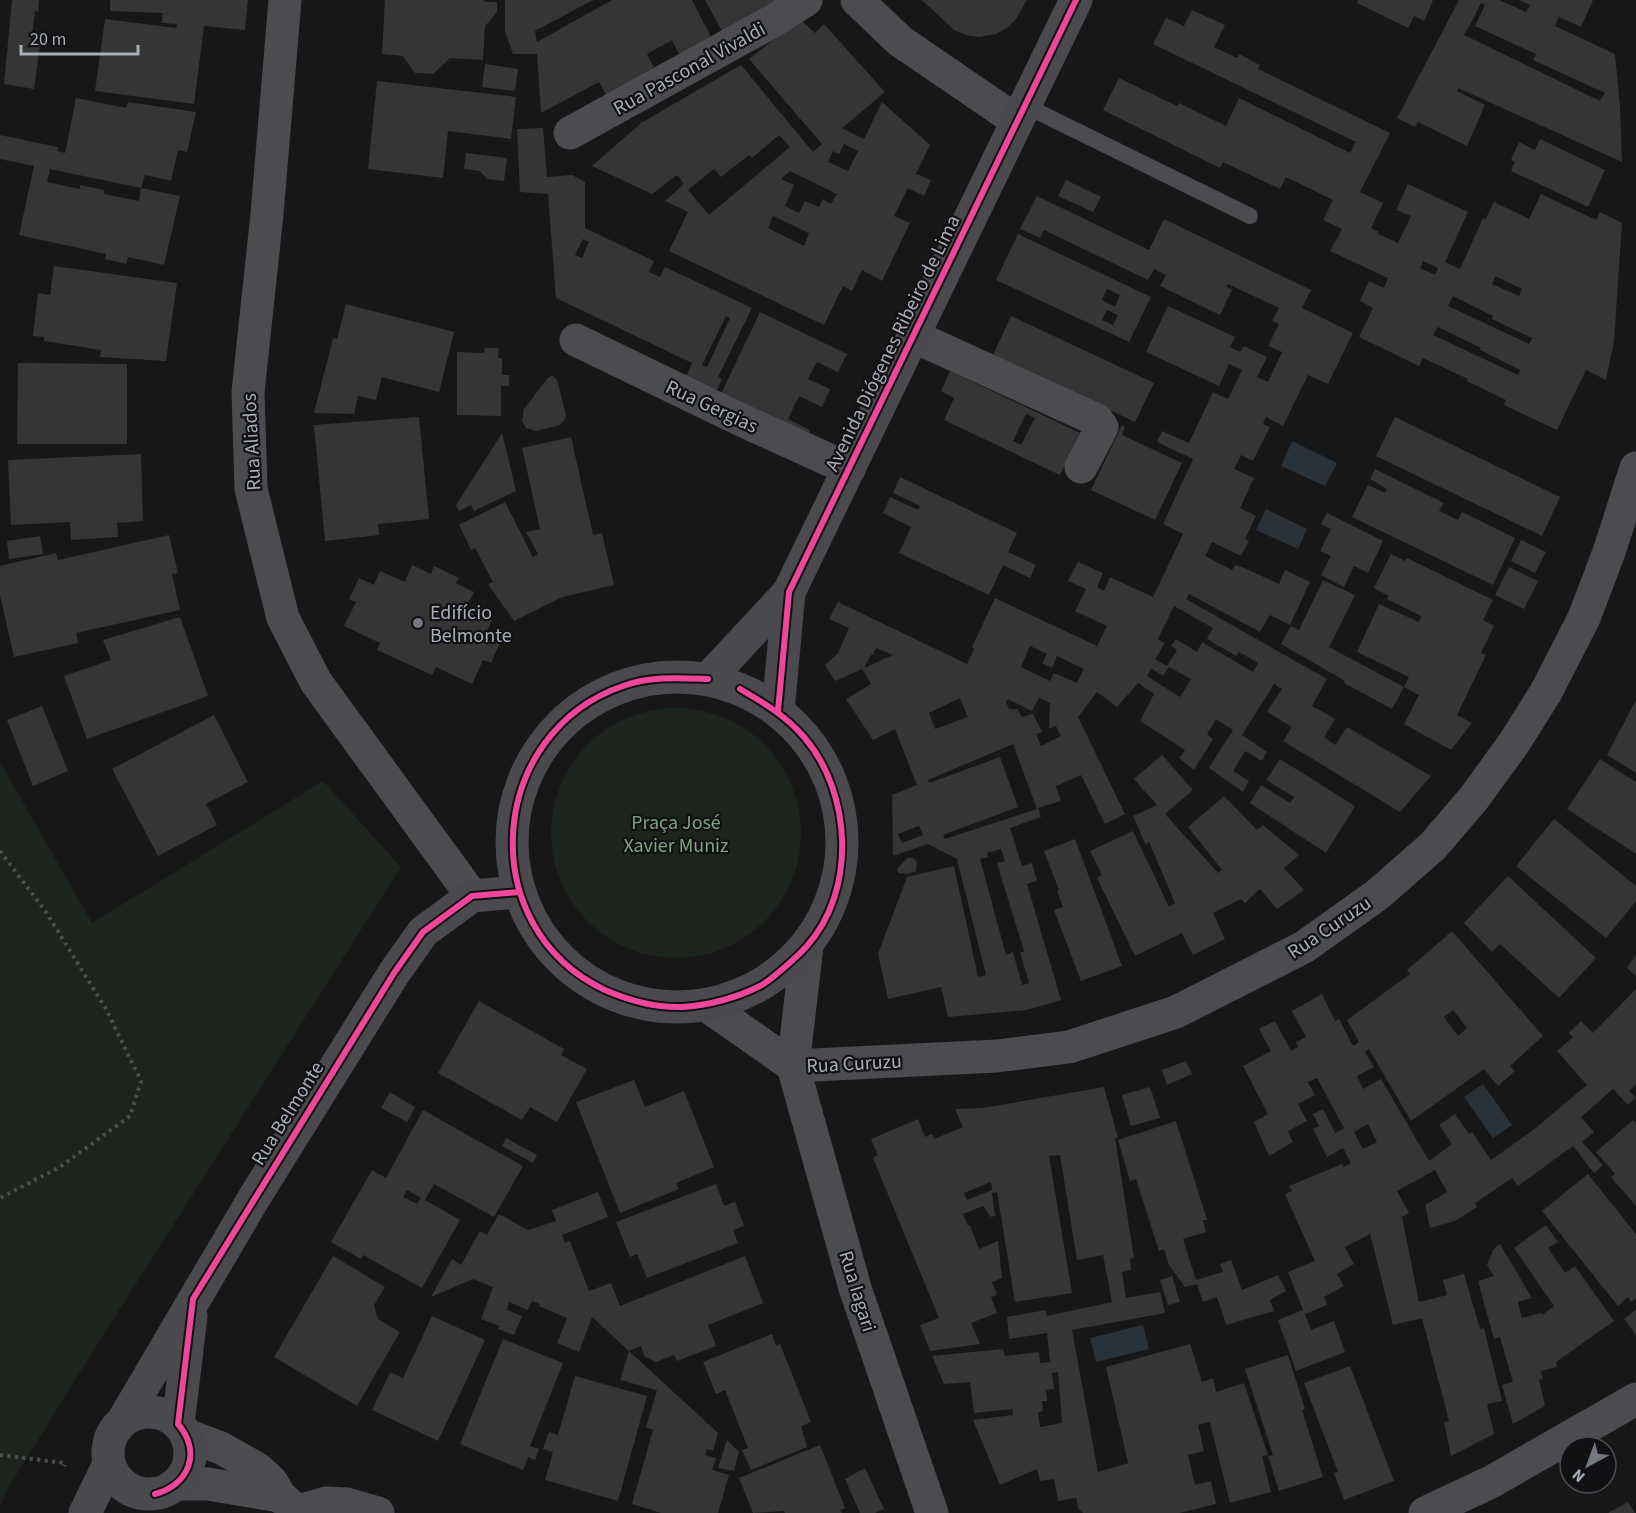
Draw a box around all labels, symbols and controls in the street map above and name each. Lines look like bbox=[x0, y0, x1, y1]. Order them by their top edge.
street label: Rua Pasconal Vivaldi bbox=[608, 15, 771, 122]
scale bar bbox=[21, 18, 138, 56]
text: 20 m bbox=[30, 27, 66, 52]
street label: Avenida Diógenes Ribeiro de Lima bbox=[818, 211, 967, 476]
street label: Rua Gergias bbox=[661, 373, 762, 440]
street label: Rua Aliados bbox=[235, 392, 269, 491]
place label: Edifício Belmonte bbox=[430, 599, 512, 650]
marker: Edifício Belmonte bbox=[411, 616, 425, 630]
park label: Praça José Xavier Muniz bbox=[623, 809, 729, 860]
street label: Rua Curuzu bbox=[1282, 890, 1377, 966]
street label: Rua Curuzu bbox=[806, 1048, 902, 1080]
street label: Rua Belmonte bbox=[245, 1056, 331, 1171]
street label: Rua Iagari bbox=[831, 1247, 883, 1335]
north arrow bbox=[1558, 1435, 1618, 1495]
text: N bbox=[1568, 1464, 1590, 1487]

